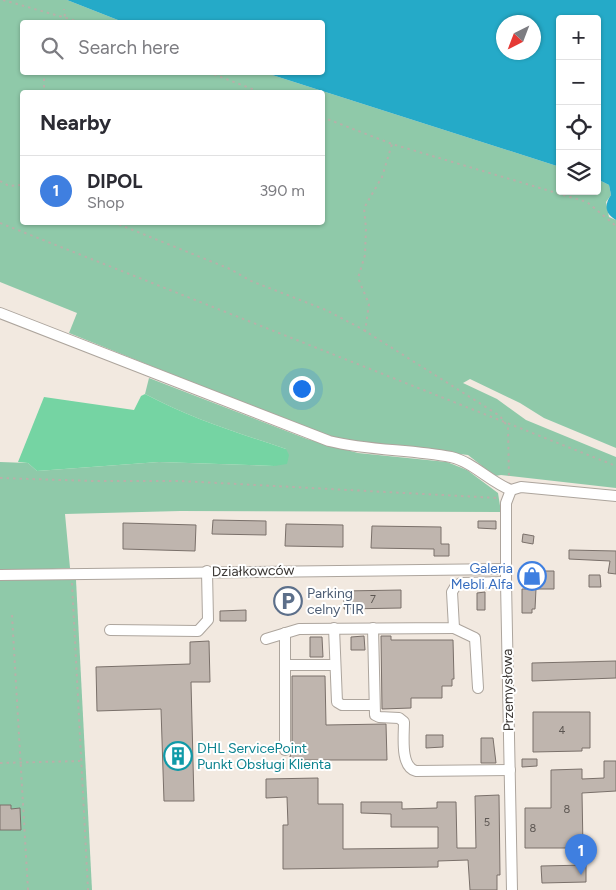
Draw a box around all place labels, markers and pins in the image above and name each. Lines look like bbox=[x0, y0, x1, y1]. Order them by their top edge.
place label: Galeria Mebli Alfa bbox=[451, 560, 513, 593]
shop icon: Galeria Mebli Alfa bbox=[517, 561, 547, 591]
place label: Parking celny TIR bbox=[307, 585, 364, 618]
parking icon: Parking celny TIR bbox=[273, 586, 303, 616]
place label: DHL ServicePoint Punkt Obsługi Klienta bbox=[197, 740, 331, 773]
building icon: DHL ServicePoint Punkt Obsługi Klienta bbox=[163, 741, 193, 771]
pin: 1 bbox=[565, 834, 597, 875]

